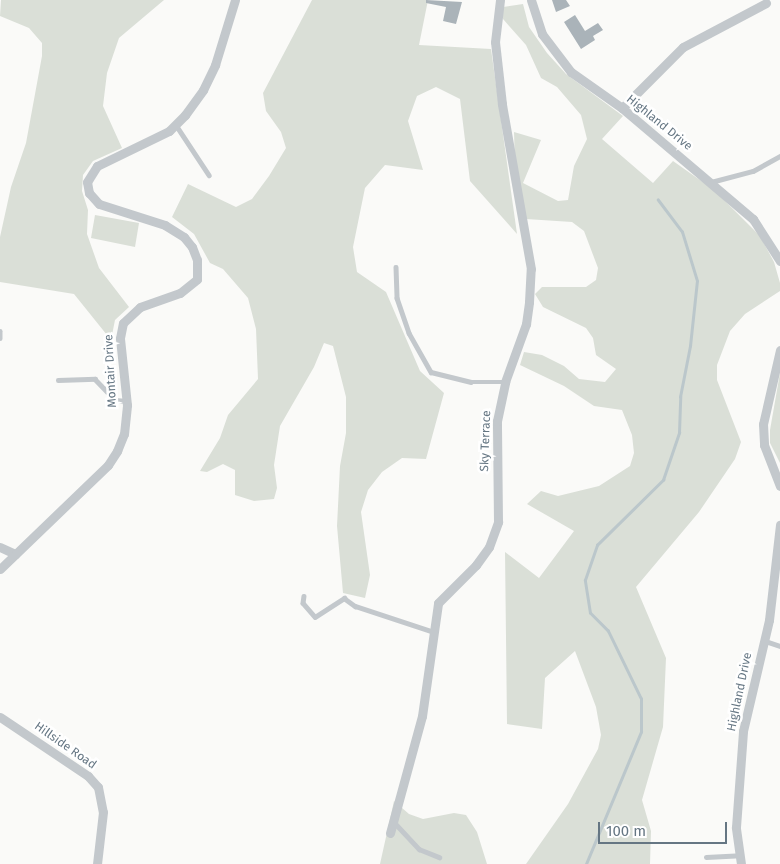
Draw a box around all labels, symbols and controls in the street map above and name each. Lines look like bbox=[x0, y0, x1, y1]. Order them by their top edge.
street label: Highland Drive bbox=[623, 92, 695, 154]
street label: Montair Drive bbox=[102, 334, 120, 408]
street label: Sky Terrace bbox=[478, 410, 494, 472]
street label: Highland Drive bbox=[725, 651, 755, 733]
street label: Hillside Road bbox=[31, 719, 99, 773]
scale bar bbox=[600, 812, 729, 844]
text: 100 m bbox=[606, 822, 646, 840]

